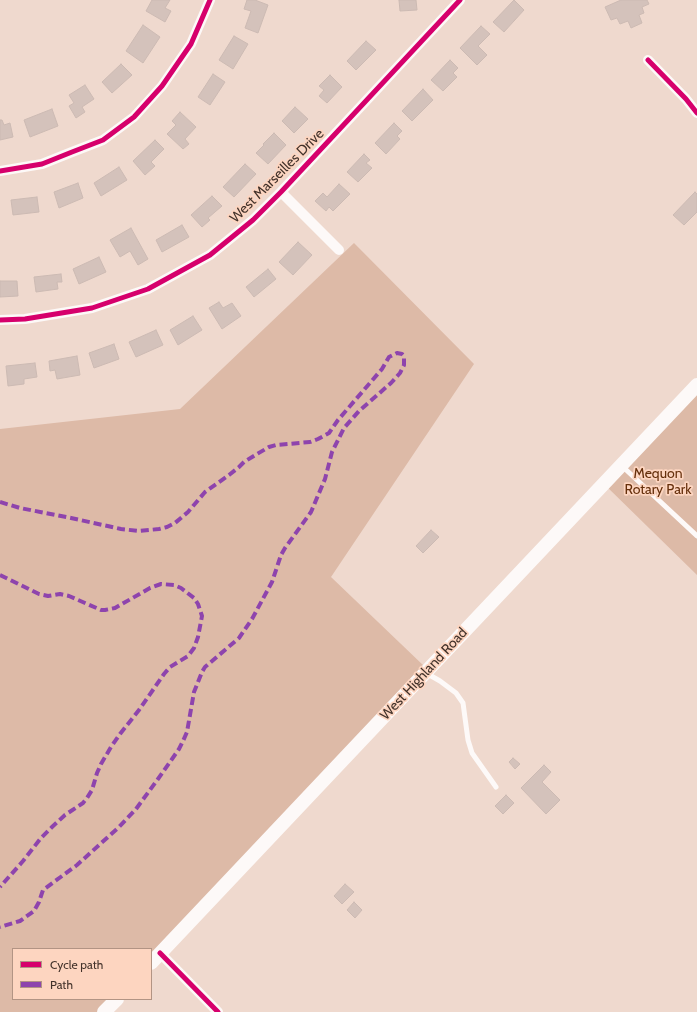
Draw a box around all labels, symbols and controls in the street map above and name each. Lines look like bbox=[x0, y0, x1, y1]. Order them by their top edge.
street label: West Marseilles Drive bbox=[227, 126, 327, 226]
park label: Mequon Rotary Park bbox=[624, 466, 692, 498]
street label: West Highland Road bbox=[377, 624, 471, 724]
legend bbox=[12, 948, 152, 1000]
text: Cycle path bbox=[50, 957, 103, 972]
text: Path bbox=[50, 977, 73, 992]

